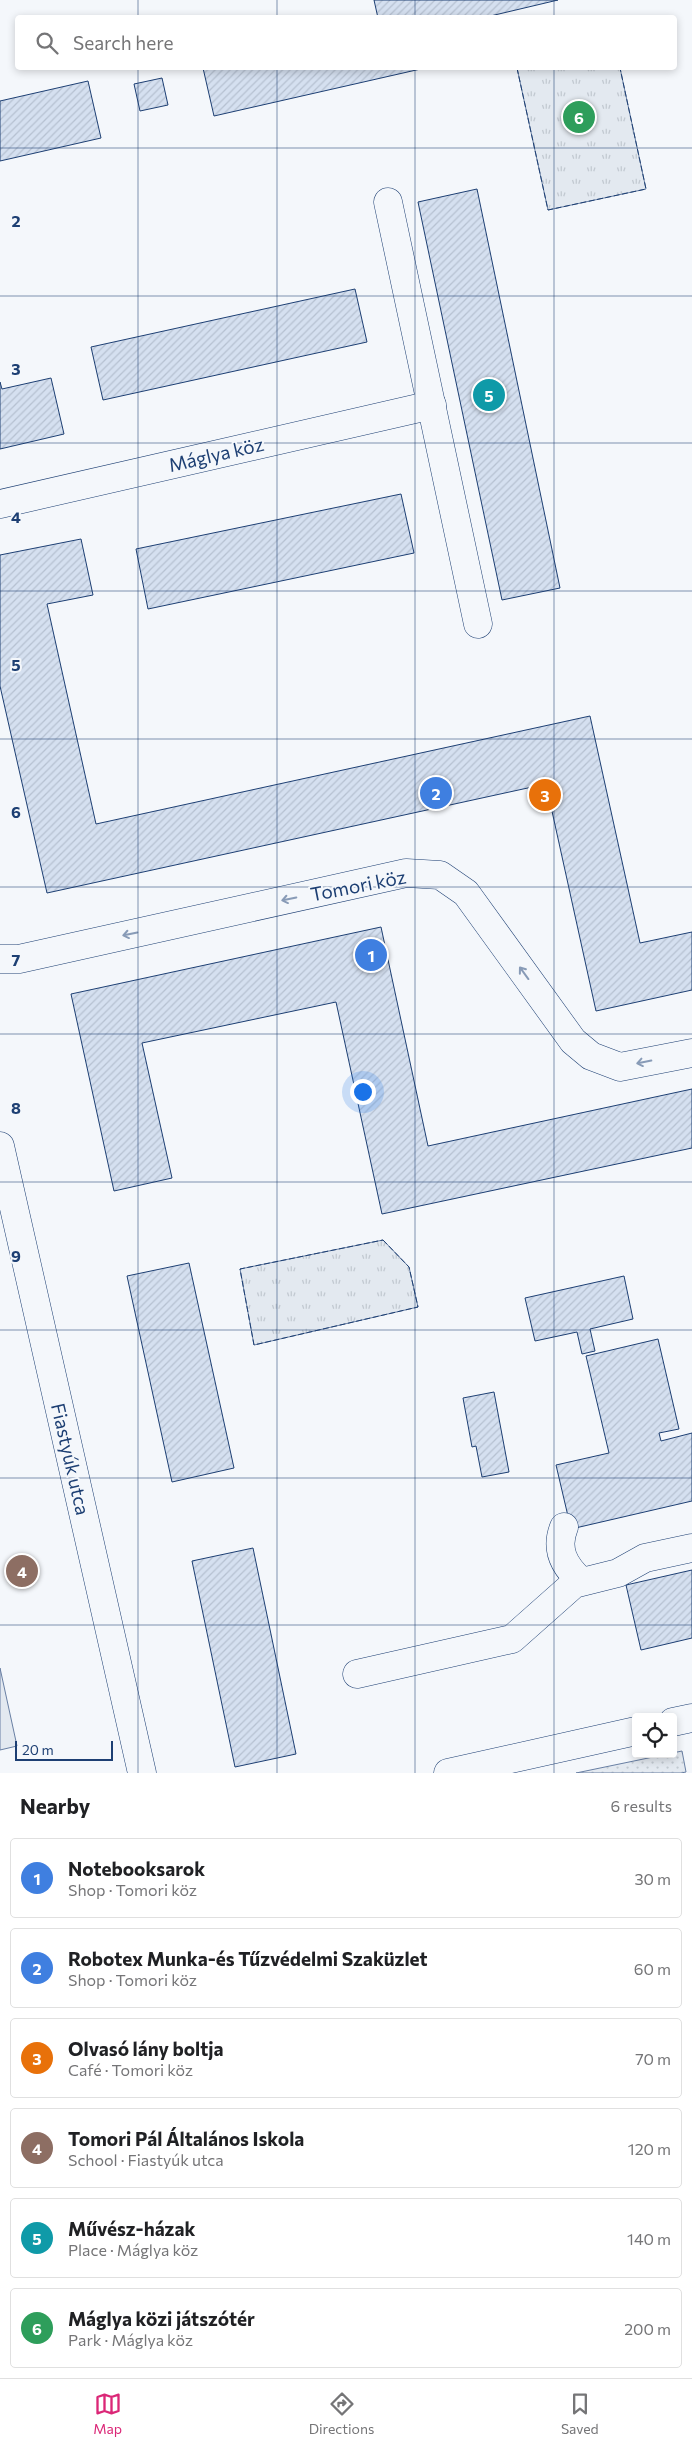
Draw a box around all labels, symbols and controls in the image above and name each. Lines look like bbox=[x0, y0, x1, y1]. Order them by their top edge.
search box bbox=[15, 15, 677, 70]
icon: search bbox=[33, 29, 61, 57]
text: Search here bbox=[73, 31, 173, 54]
pin: 6 bbox=[563, 98, 595, 136]
text: 2 bbox=[11, 211, 21, 230]
text: 3 bbox=[11, 359, 21, 378]
pin: 5 bbox=[473, 376, 505, 414]
street label: Máglya köz bbox=[166, 432, 266, 476]
text: 4 bbox=[11, 507, 21, 526]
text: 5 bbox=[11, 655, 21, 674]
pin: 2 bbox=[420, 774, 452, 812]
pin: 3 bbox=[529, 776, 561, 814]
text: 6 bbox=[11, 802, 21, 821]
street label: Tomori köz bbox=[308, 864, 408, 906]
one-way arrow bbox=[281, 895, 297, 904]
one-way arrow bbox=[123, 930, 139, 939]
pin: 1 bbox=[355, 936, 387, 974]
text: 7 bbox=[12, 950, 21, 969]
one-way arrow bbox=[519, 967, 529, 981]
one-way arrow bbox=[637, 1058, 653, 1067]
your location bbox=[350, 1079, 376, 1105]
text: 8 bbox=[11, 1098, 21, 1117]
text: 9 bbox=[11, 1246, 21, 1265]
street label: Fiastyúk utca bbox=[47, 1401, 95, 1517]
pin: 4 bbox=[6, 1552, 38, 1590]
map controls bbox=[632, 1713, 677, 1758]
button: locate bbox=[632, 1713, 677, 1758]
scale bar bbox=[15, 1738, 112, 1761]
text: 20 m bbox=[22, 1741, 54, 1758]
text: Nearby bbox=[20, 1793, 90, 1818]
text: 6 results bbox=[611, 1796, 672, 1815]
text: Notebooksarok bbox=[68, 1857, 205, 1880]
text: 1 bbox=[33, 1869, 41, 1888]
text: 30 m bbox=[634, 1869, 671, 1888]
text: Shop · Tomori köz bbox=[68, 1880, 197, 1899]
text: Robotex Munka-és Tűzvédelmi Szaküzlet bbox=[68, 1947, 428, 1970]
text: 2 bbox=[32, 1959, 42, 1978]
text: 60 m bbox=[634, 1959, 671, 1978]
text: Shop · Tomori köz bbox=[68, 1970, 197, 1989]
text: Olvasó lány boltja bbox=[68, 2037, 224, 2060]
text: 3 bbox=[32, 2049, 42, 2068]
text: 70 m bbox=[635, 2049, 671, 2068]
text: Café · Tomori köz bbox=[68, 2060, 193, 2079]
text: Tomori Pál Általános Iskola bbox=[68, 2127, 304, 2150]
text: 4 bbox=[32, 2139, 42, 2158]
text: 120 m bbox=[628, 2139, 671, 2158]
text: School · Fiastyúk utca bbox=[68, 2150, 224, 2169]
text: Művész-házak bbox=[68, 2217, 195, 2240]
text: 5 bbox=[32, 2229, 42, 2248]
text: 140 m bbox=[627, 2229, 671, 2248]
text: Place · Máglya köz bbox=[68, 2240, 198, 2259]
text: Máglya közi játszótér bbox=[68, 2307, 255, 2330]
text: 6 bbox=[32, 2319, 42, 2338]
text: 200 m bbox=[624, 2319, 671, 2338]
text: Park · Máglya köz bbox=[68, 2330, 193, 2349]
tab: Map bbox=[93, 2390, 122, 2437]
tab: Directions bbox=[309, 2390, 374, 2437]
tab: Saved bbox=[561, 2390, 599, 2437]

